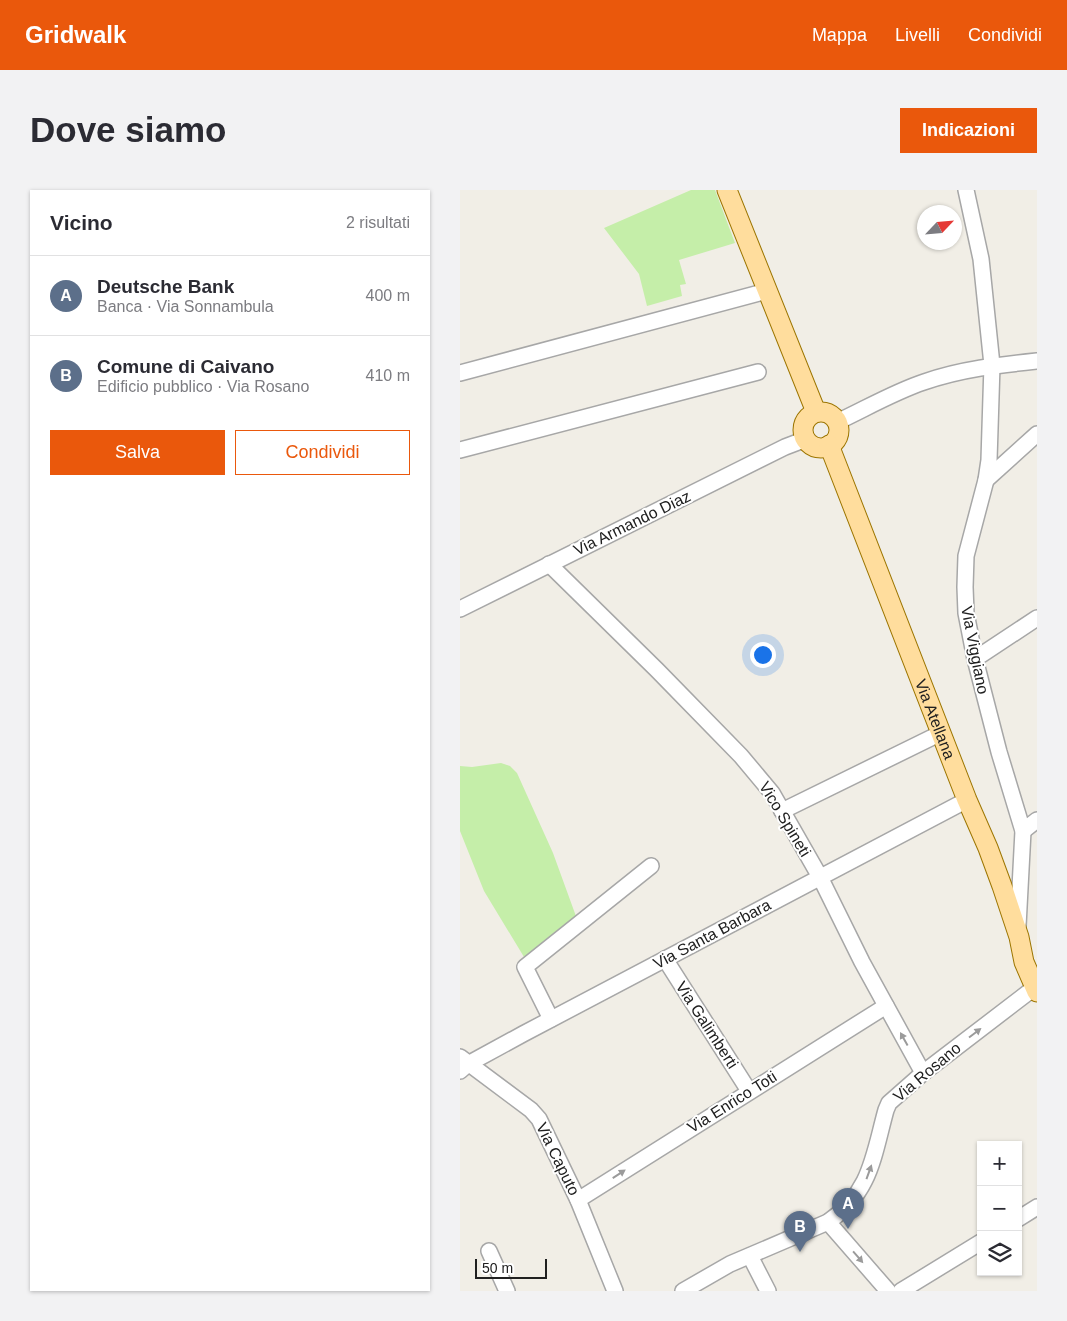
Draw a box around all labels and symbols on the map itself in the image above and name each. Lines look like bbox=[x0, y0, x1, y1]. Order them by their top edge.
north arrow bbox=[917, 205, 962, 250]
street label: Via Armando Diaz bbox=[571, 487, 693, 559]
street label: Via Viggiano bbox=[958, 605, 992, 696]
your location bbox=[750, 642, 776, 668]
street label: Via Atellana bbox=[912, 677, 959, 761]
street label: Vico Spineti bbox=[756, 779, 814, 859]
street label: Via Santa Barbara bbox=[650, 896, 774, 972]
street label: Via Galimberti bbox=[673, 978, 741, 1072]
one-way arrow bbox=[968, 1027, 981, 1038]
one-way arrow bbox=[900, 1032, 908, 1046]
street label: Via Rosano bbox=[890, 1039, 964, 1105]
street label: Via Enrico Toti bbox=[684, 1068, 780, 1136]
street label: Via Caputo bbox=[533, 1120, 583, 1198]
one-way arrow bbox=[865, 1164, 873, 1179]
one-way arrow bbox=[613, 1169, 626, 1179]
pin: A bbox=[832, 1188, 864, 1229]
pin: B bbox=[784, 1211, 816, 1252]
one-way arrow bbox=[852, 1250, 864, 1262]
scale bar bbox=[475, 1256, 548, 1279]

